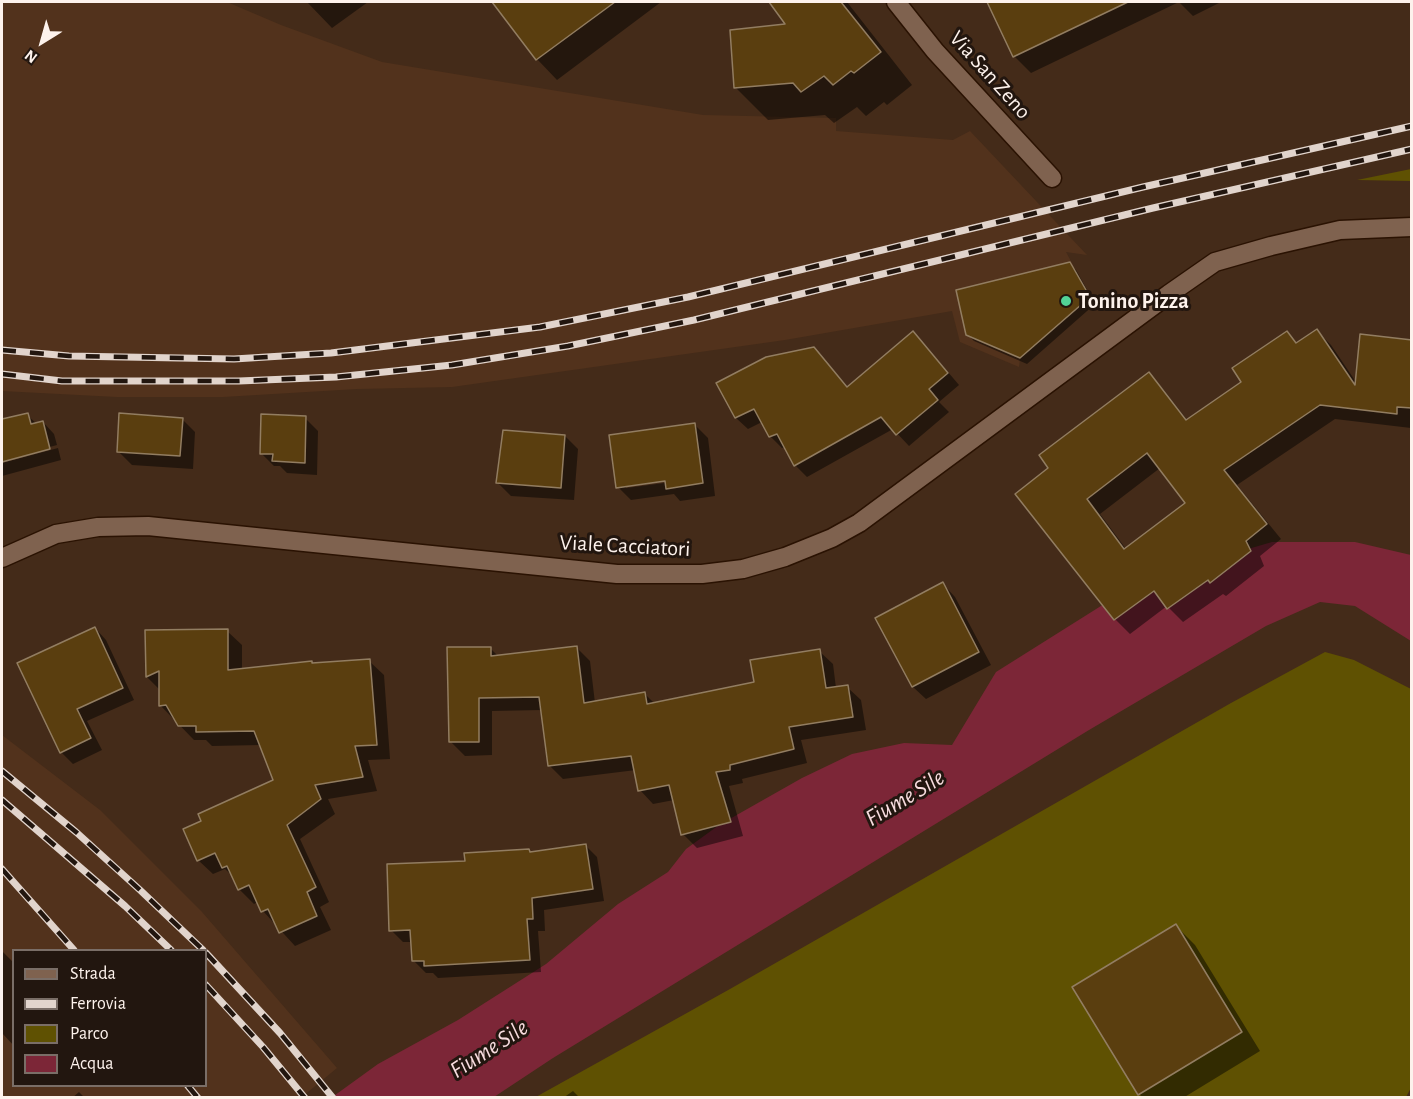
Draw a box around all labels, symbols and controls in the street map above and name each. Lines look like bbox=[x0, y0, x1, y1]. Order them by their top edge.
north arrow bbox=[12, 12, 72, 72]
street label: Via San Zeno bbox=[943, 25, 1037, 125]
text: N bbox=[22, 47, 40, 66]
place label: Tonino Pizza bbox=[1078, 288, 1189, 314]
marker: Tonino Pizza bbox=[1059, 294, 1073, 308]
street label: Viale Cacciatori bbox=[559, 529, 691, 563]
water label: Fiume Sile bbox=[860, 763, 950, 833]
legend bbox=[12, 949, 207, 1087]
text: Strada bbox=[70, 965, 116, 983]
text: Ferrovia bbox=[70, 995, 126, 1013]
water label: Fiume Sile bbox=[445, 1013, 533, 1085]
text: Parco bbox=[70, 1025, 109, 1043]
text: Acqua bbox=[70, 1055, 114, 1073]

